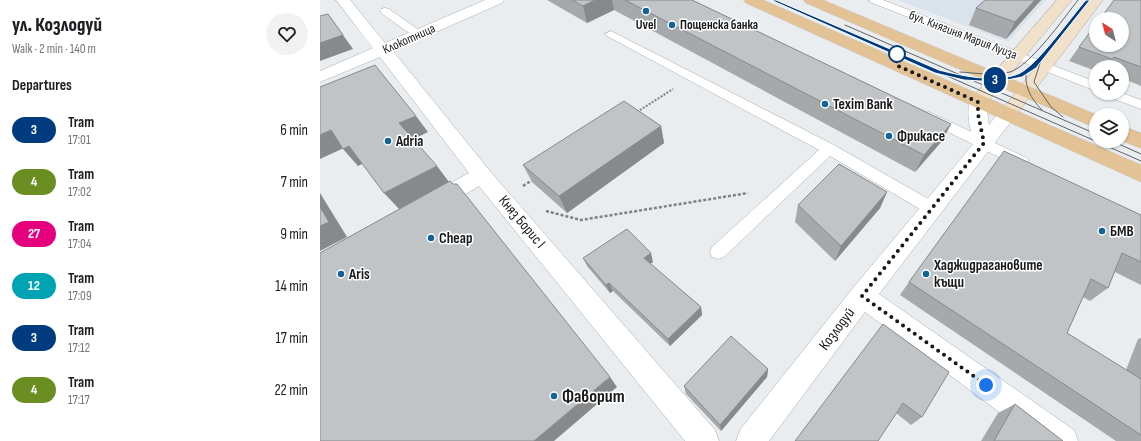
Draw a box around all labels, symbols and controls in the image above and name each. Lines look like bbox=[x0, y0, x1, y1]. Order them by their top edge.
marker: Uvel bbox=[641, 6, 651, 16]
street label: бул. Княгиня Мария Луиза bbox=[907, 7, 1019, 63]
north arrow bbox=[1089, 12, 1129, 52]
map controls bbox=[1089, 12, 1129, 148]
button: heart bbox=[266, 13, 308, 55]
text: ул. Козлодуй bbox=[12, 14, 102, 37]
place label: Uvel bbox=[636, 17, 657, 33]
place label: Пощенска банка bbox=[680, 17, 758, 33]
street label: Клокотница bbox=[380, 20, 438, 58]
marker: Пощенска банка bbox=[667, 20, 677, 30]
text: Walk · 2 min · 140 m bbox=[12, 41, 96, 57]
unlabelled marker bbox=[888, 45, 906, 63]
button: locate bbox=[1089, 60, 1129, 100]
line badge: 3 bbox=[982, 67, 1008, 93]
text: 3 bbox=[992, 71, 998, 88]
text: Departures bbox=[12, 76, 72, 95]
place label: Texim Bank bbox=[833, 95, 893, 114]
marker: Texim Bank bbox=[820, 99, 830, 109]
button: layers bbox=[1089, 108, 1129, 148]
text: Tram bbox=[68, 113, 94, 132]
text: 3 bbox=[31, 121, 37, 138]
text: 6 min bbox=[280, 121, 308, 140]
place label: Фрикасе bbox=[897, 127, 945, 146]
marker: Фрикасе bbox=[884, 131, 894, 141]
text: 17:01 bbox=[68, 132, 90, 148]
place label: Adria bbox=[395, 132, 423, 151]
marker: Adria bbox=[383, 136, 393, 146]
text: Tram bbox=[68, 165, 94, 184]
text: 4 bbox=[31, 173, 37, 190]
text: 7 min bbox=[281, 173, 308, 192]
text: 17:02 bbox=[68, 184, 91, 200]
street label: Княз Борис I bbox=[494, 192, 550, 252]
text: Tram bbox=[68, 217, 94, 236]
place label: БМВ bbox=[1110, 222, 1134, 241]
text: 27 bbox=[28, 225, 40, 242]
text: 9 min bbox=[280, 225, 308, 244]
marker: БМВ bbox=[1097, 226, 1107, 236]
place label: Cheap bbox=[439, 229, 472, 248]
marker: Cheap bbox=[426, 233, 436, 243]
text: 17:04 bbox=[68, 236, 91, 252]
place label: Хаджидрагановите къщи bbox=[933, 256, 1043, 292]
place label: Aris bbox=[348, 265, 370, 284]
text: Tram bbox=[68, 269, 94, 288]
marker: Aris bbox=[336, 269, 346, 279]
marker: Хаджидрагановите къщи bbox=[921, 269, 931, 279]
text: 12 bbox=[28, 277, 40, 294]
text: 14 min bbox=[275, 277, 308, 296]
text: 17:09 bbox=[68, 288, 92, 304]
street label: Козлодуй bbox=[815, 304, 859, 354]
text: Tram bbox=[68, 321, 94, 340]
text: 3 bbox=[31, 329, 37, 346]
text: 17 min bbox=[276, 329, 308, 348]
text: 17:12 bbox=[68, 340, 90, 356]
text: Tram bbox=[68, 373, 94, 392]
your location bbox=[976, 375, 996, 395]
text: 4 bbox=[31, 381, 37, 398]
text: 22 min bbox=[274, 381, 308, 400]
place label: Фаворит bbox=[562, 386, 625, 407]
marker: Фаворит bbox=[549, 391, 559, 401]
text: 17:17 bbox=[68, 392, 90, 408]

